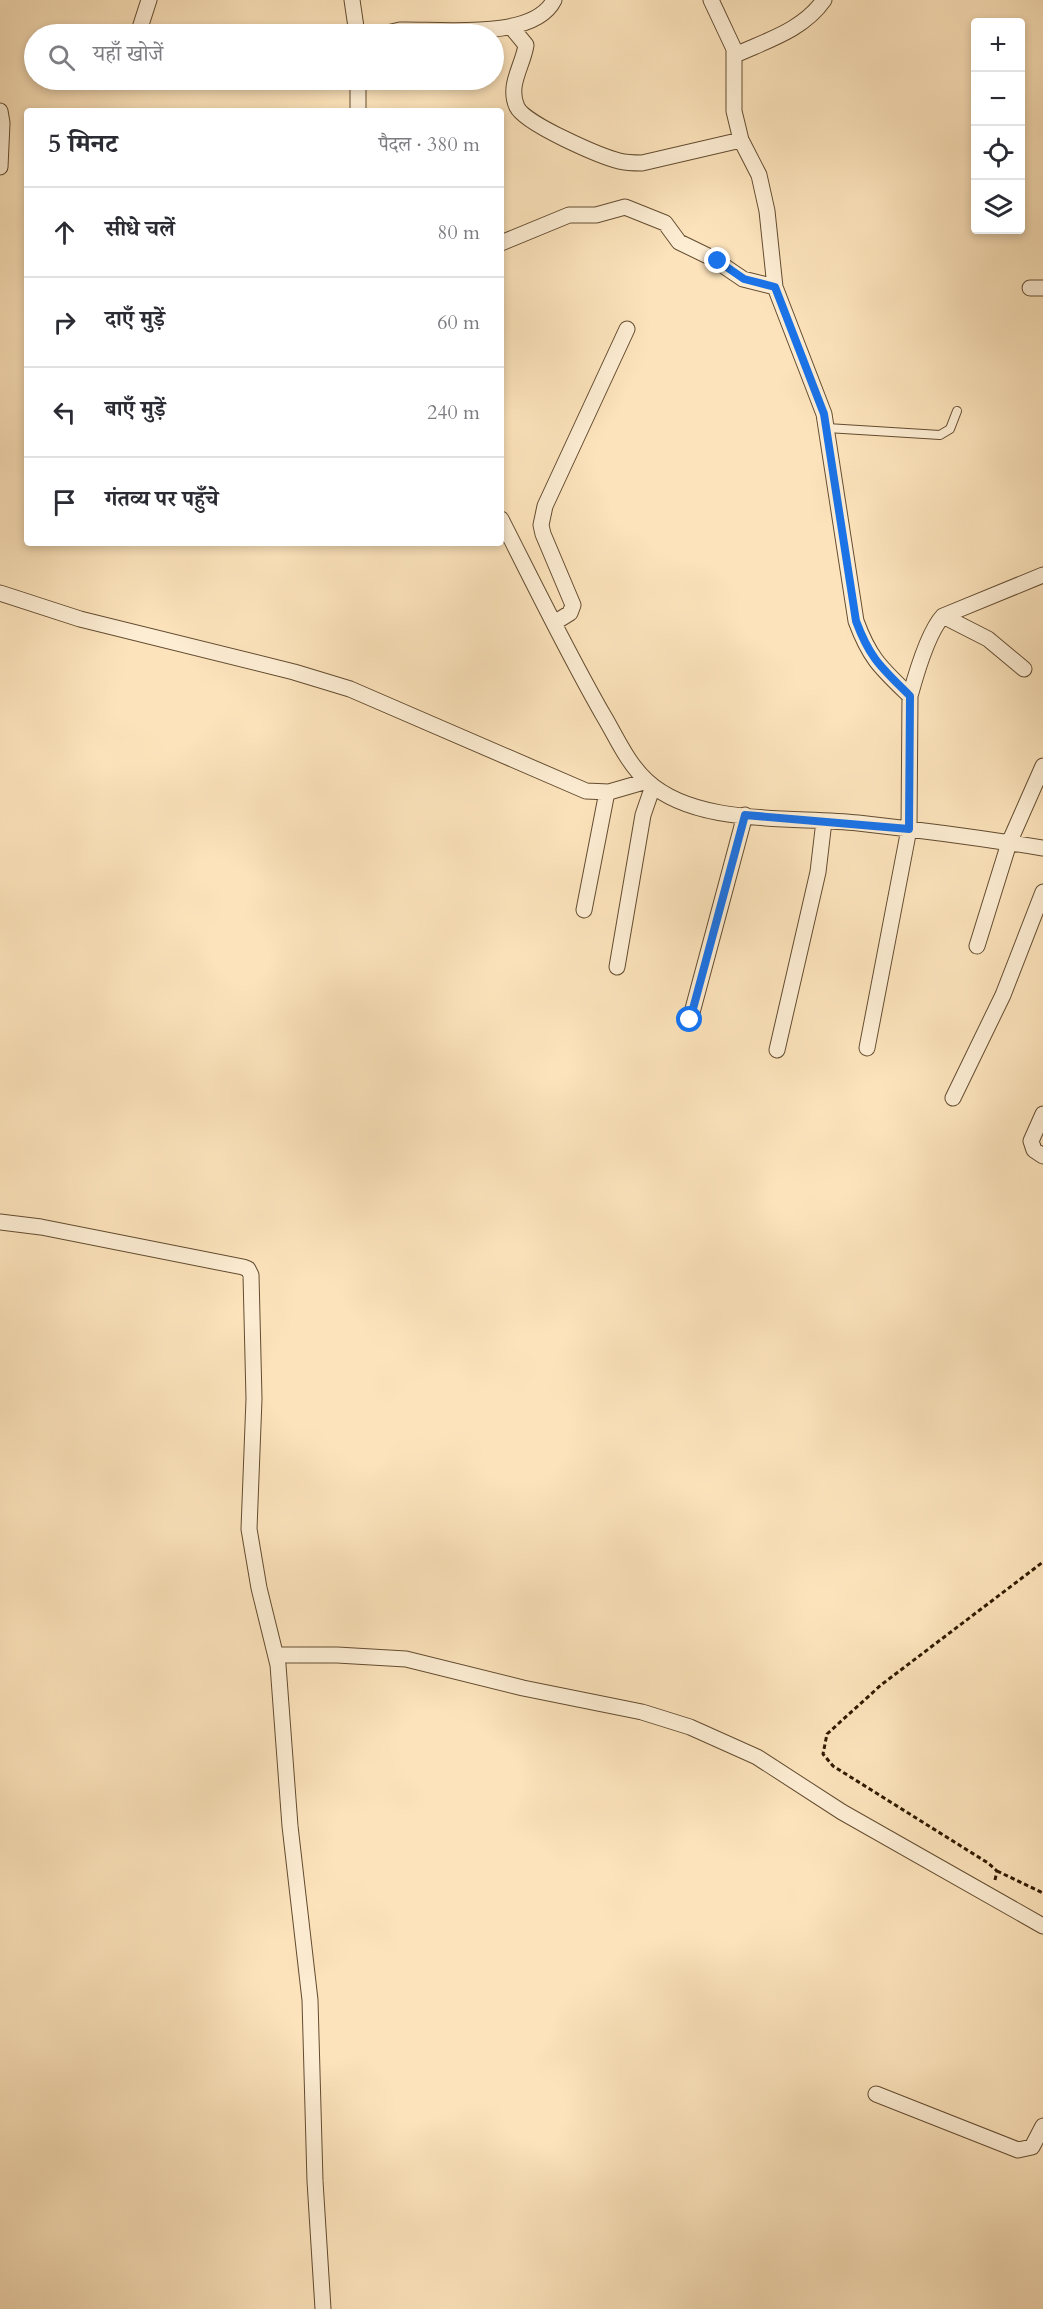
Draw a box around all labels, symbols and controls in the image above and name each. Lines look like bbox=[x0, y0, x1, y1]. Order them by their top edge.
map controls bbox=[971, 18, 1025, 234]
button: + bbox=[971, 18, 1025, 72]
search box bbox=[24, 24, 504, 90]
text: यहाँ खोजें bbox=[93, 39, 163, 69]
icon: search bbox=[45, 41, 78, 74]
button: − bbox=[971, 72, 1025, 126]
text: 5 मिनट bbox=[48, 126, 118, 161]
button: locate bbox=[971, 126, 1025, 180]
text: पैदल · 380 m bbox=[378, 131, 480, 158]
button: layers bbox=[971, 180, 1025, 234]
text: सीधे चलें bbox=[105, 214, 175, 244]
icon: ahead bbox=[48, 216, 81, 249]
text: 80 m bbox=[437, 219, 480, 246]
route end bbox=[704, 247, 730, 273]
text: दाएँ मुड़ें bbox=[105, 304, 165, 334]
icon: right bbox=[48, 306, 81, 339]
text: 60 m bbox=[437, 309, 480, 336]
text: बाएँ मुड़ें bbox=[105, 394, 165, 424]
icon: left bbox=[48, 396, 81, 429]
text: 240 m bbox=[427, 399, 480, 426]
text: गंतव्य पर पहुँचे bbox=[105, 484, 219, 514]
icon: arrive bbox=[48, 486, 81, 519]
route start bbox=[676, 1006, 702, 1032]

